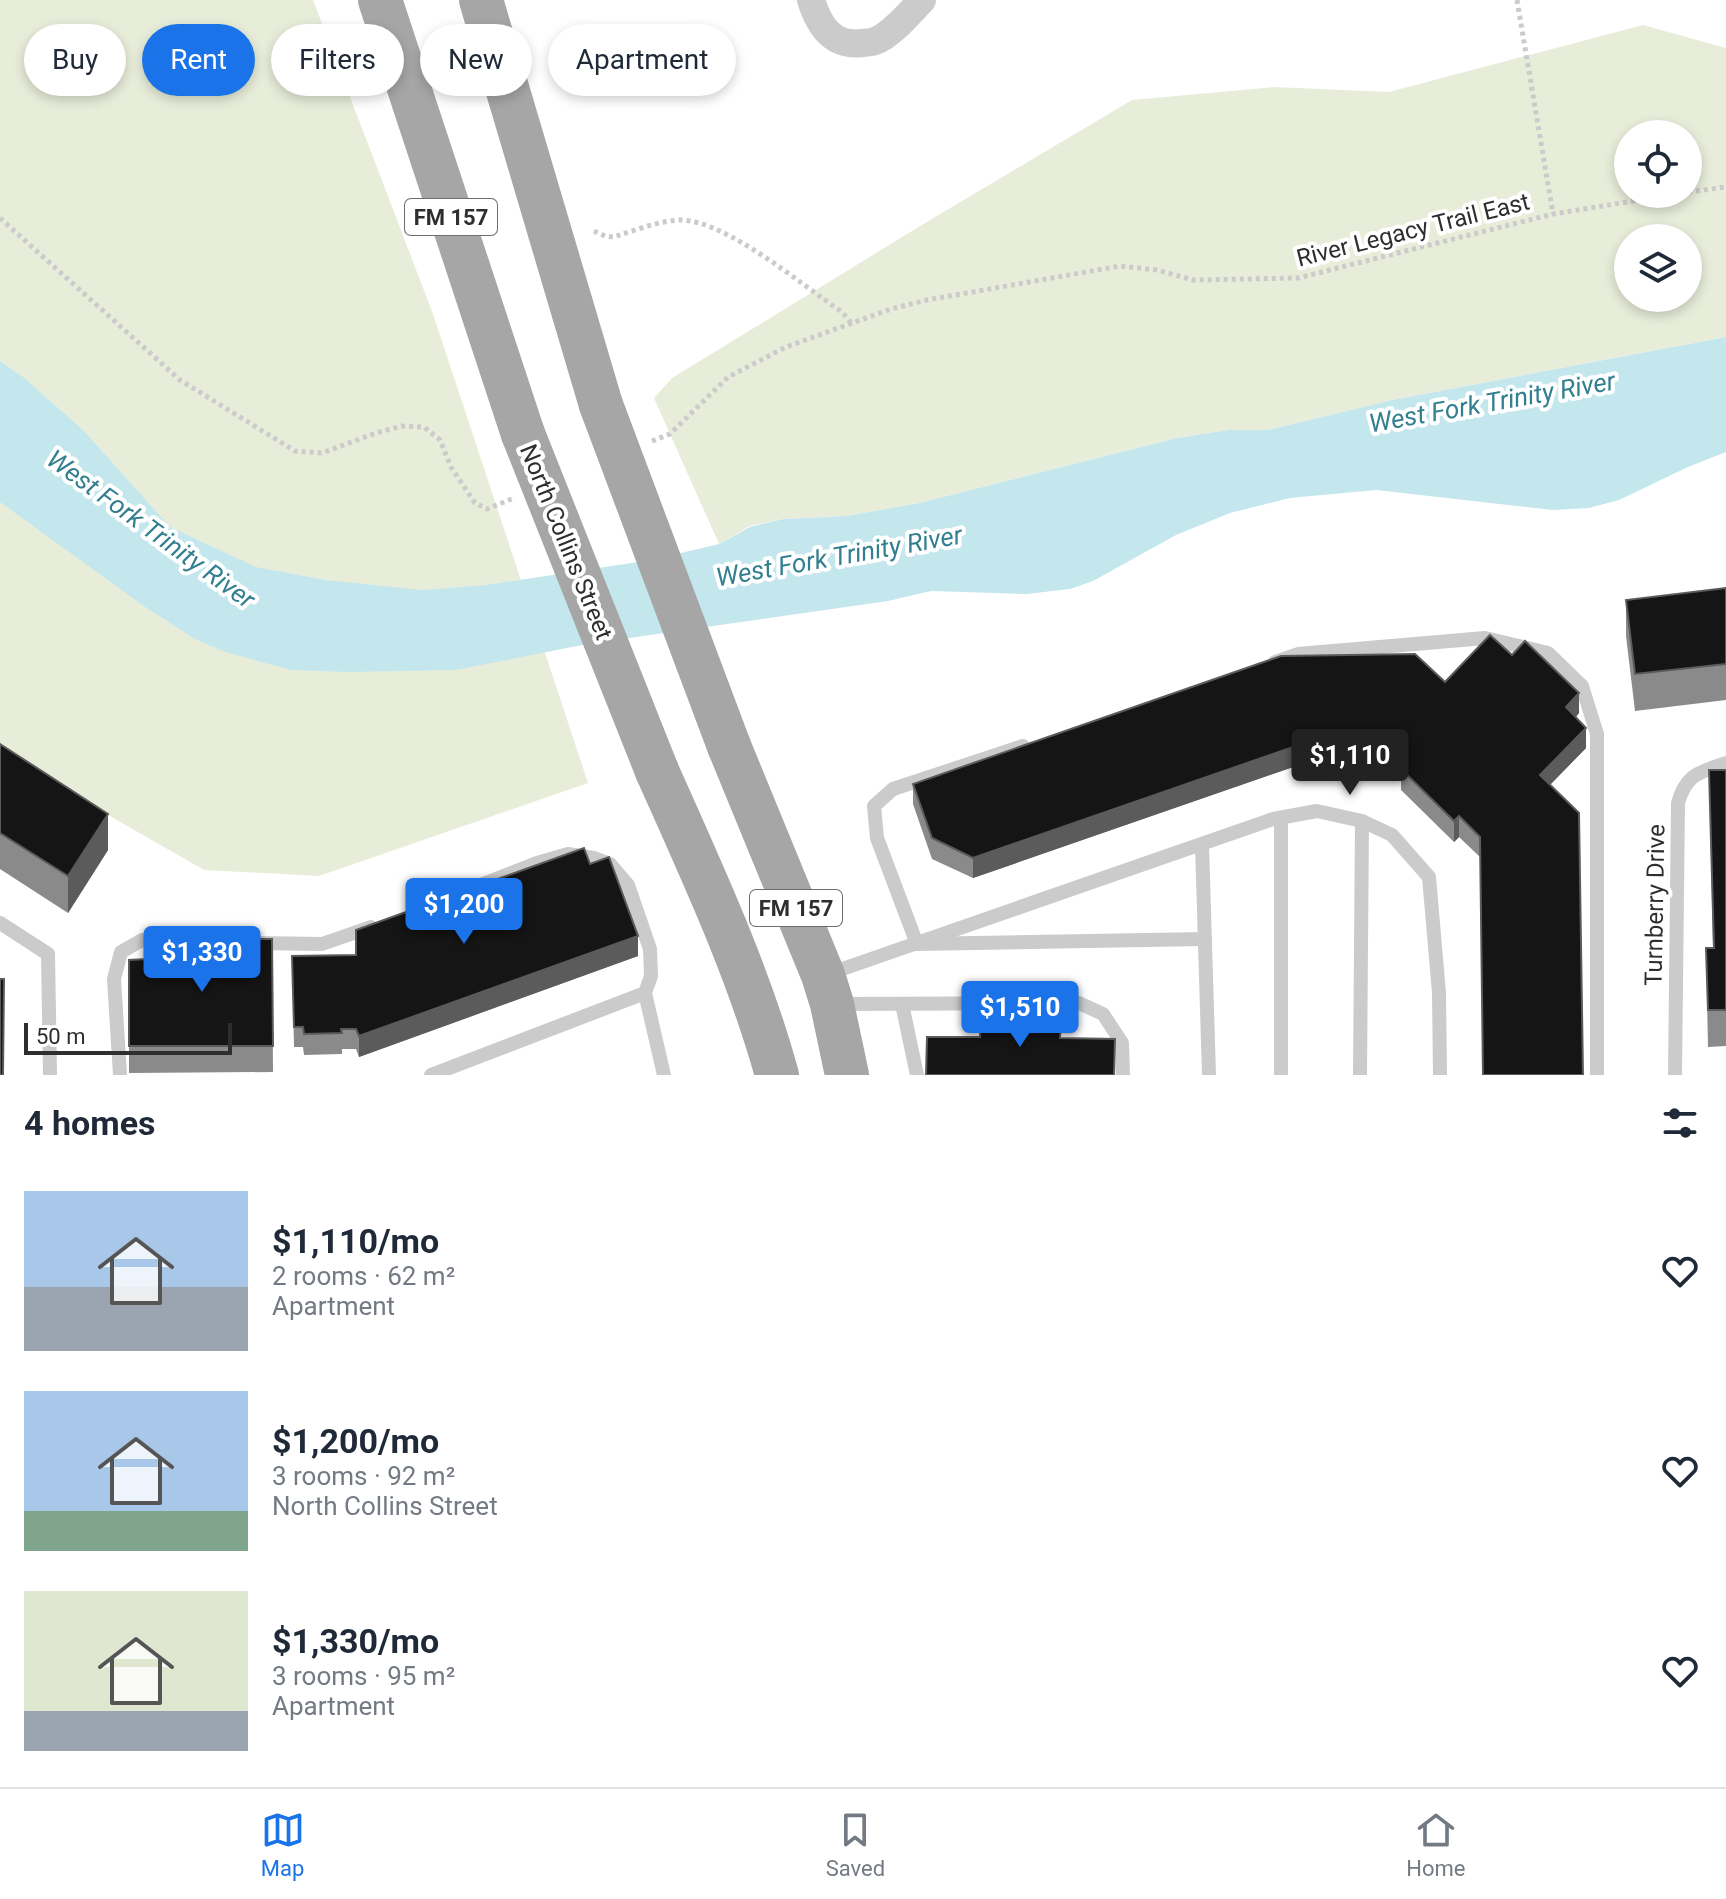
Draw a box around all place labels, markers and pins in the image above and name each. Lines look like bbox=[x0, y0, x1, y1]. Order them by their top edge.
pin: $1,110 bbox=[1285, 729, 1415, 797]
pin: $1,200 bbox=[399, 878, 529, 946]
pin: $1,330 bbox=[137, 926, 267, 994]
pin: $1,510 bbox=[955, 981, 1085, 1049]

